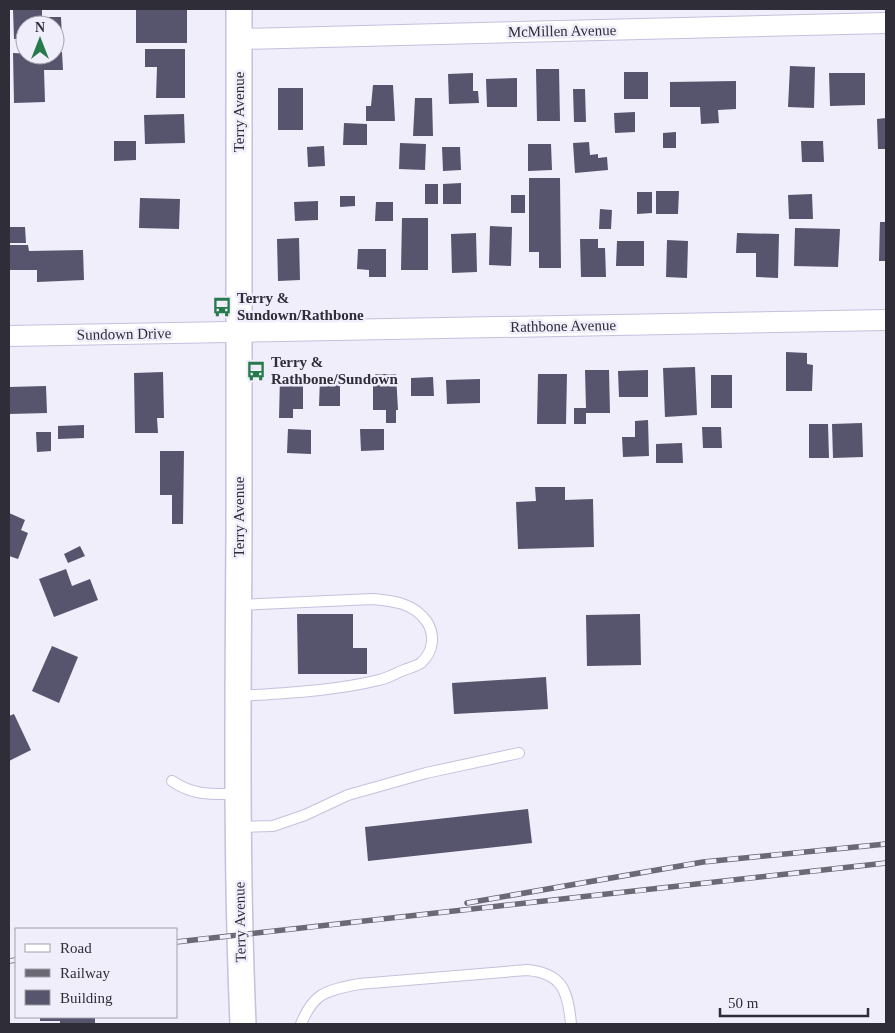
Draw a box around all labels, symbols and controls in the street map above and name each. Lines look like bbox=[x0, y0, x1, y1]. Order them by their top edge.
north arrow bbox=[15, 15, 65, 65]
text: N bbox=[35, 20, 45, 35]
street label: McMillen Avenue bbox=[508, 22, 617, 40]
street label: Terry Avenue bbox=[231, 71, 247, 152]
place label: Terry & Sundown/Rathbone bbox=[237, 290, 364, 323]
bus stop icon: Terry & Sundown/Rathbone bbox=[211, 296, 233, 318]
street label: Rathbone Avenue bbox=[510, 317, 616, 335]
street label: Sundown Drive bbox=[77, 325, 172, 343]
place label: Terry & Rathbone/Sundown bbox=[271, 354, 398, 387]
bus stop icon: Terry & Rathbone/Sundown bbox=[245, 360, 267, 382]
street label: Terry Avenue bbox=[231, 476, 247, 557]
street label: Terry Avenue bbox=[231, 881, 249, 963]
legend bbox=[15, 928, 178, 1018]
text: Road bbox=[60, 940, 92, 956]
text: Railway bbox=[60, 965, 110, 981]
scale bar bbox=[720, 986, 868, 1018]
text: Building bbox=[60, 990, 113, 1006]
text: 50 m bbox=[728, 995, 759, 1011]

